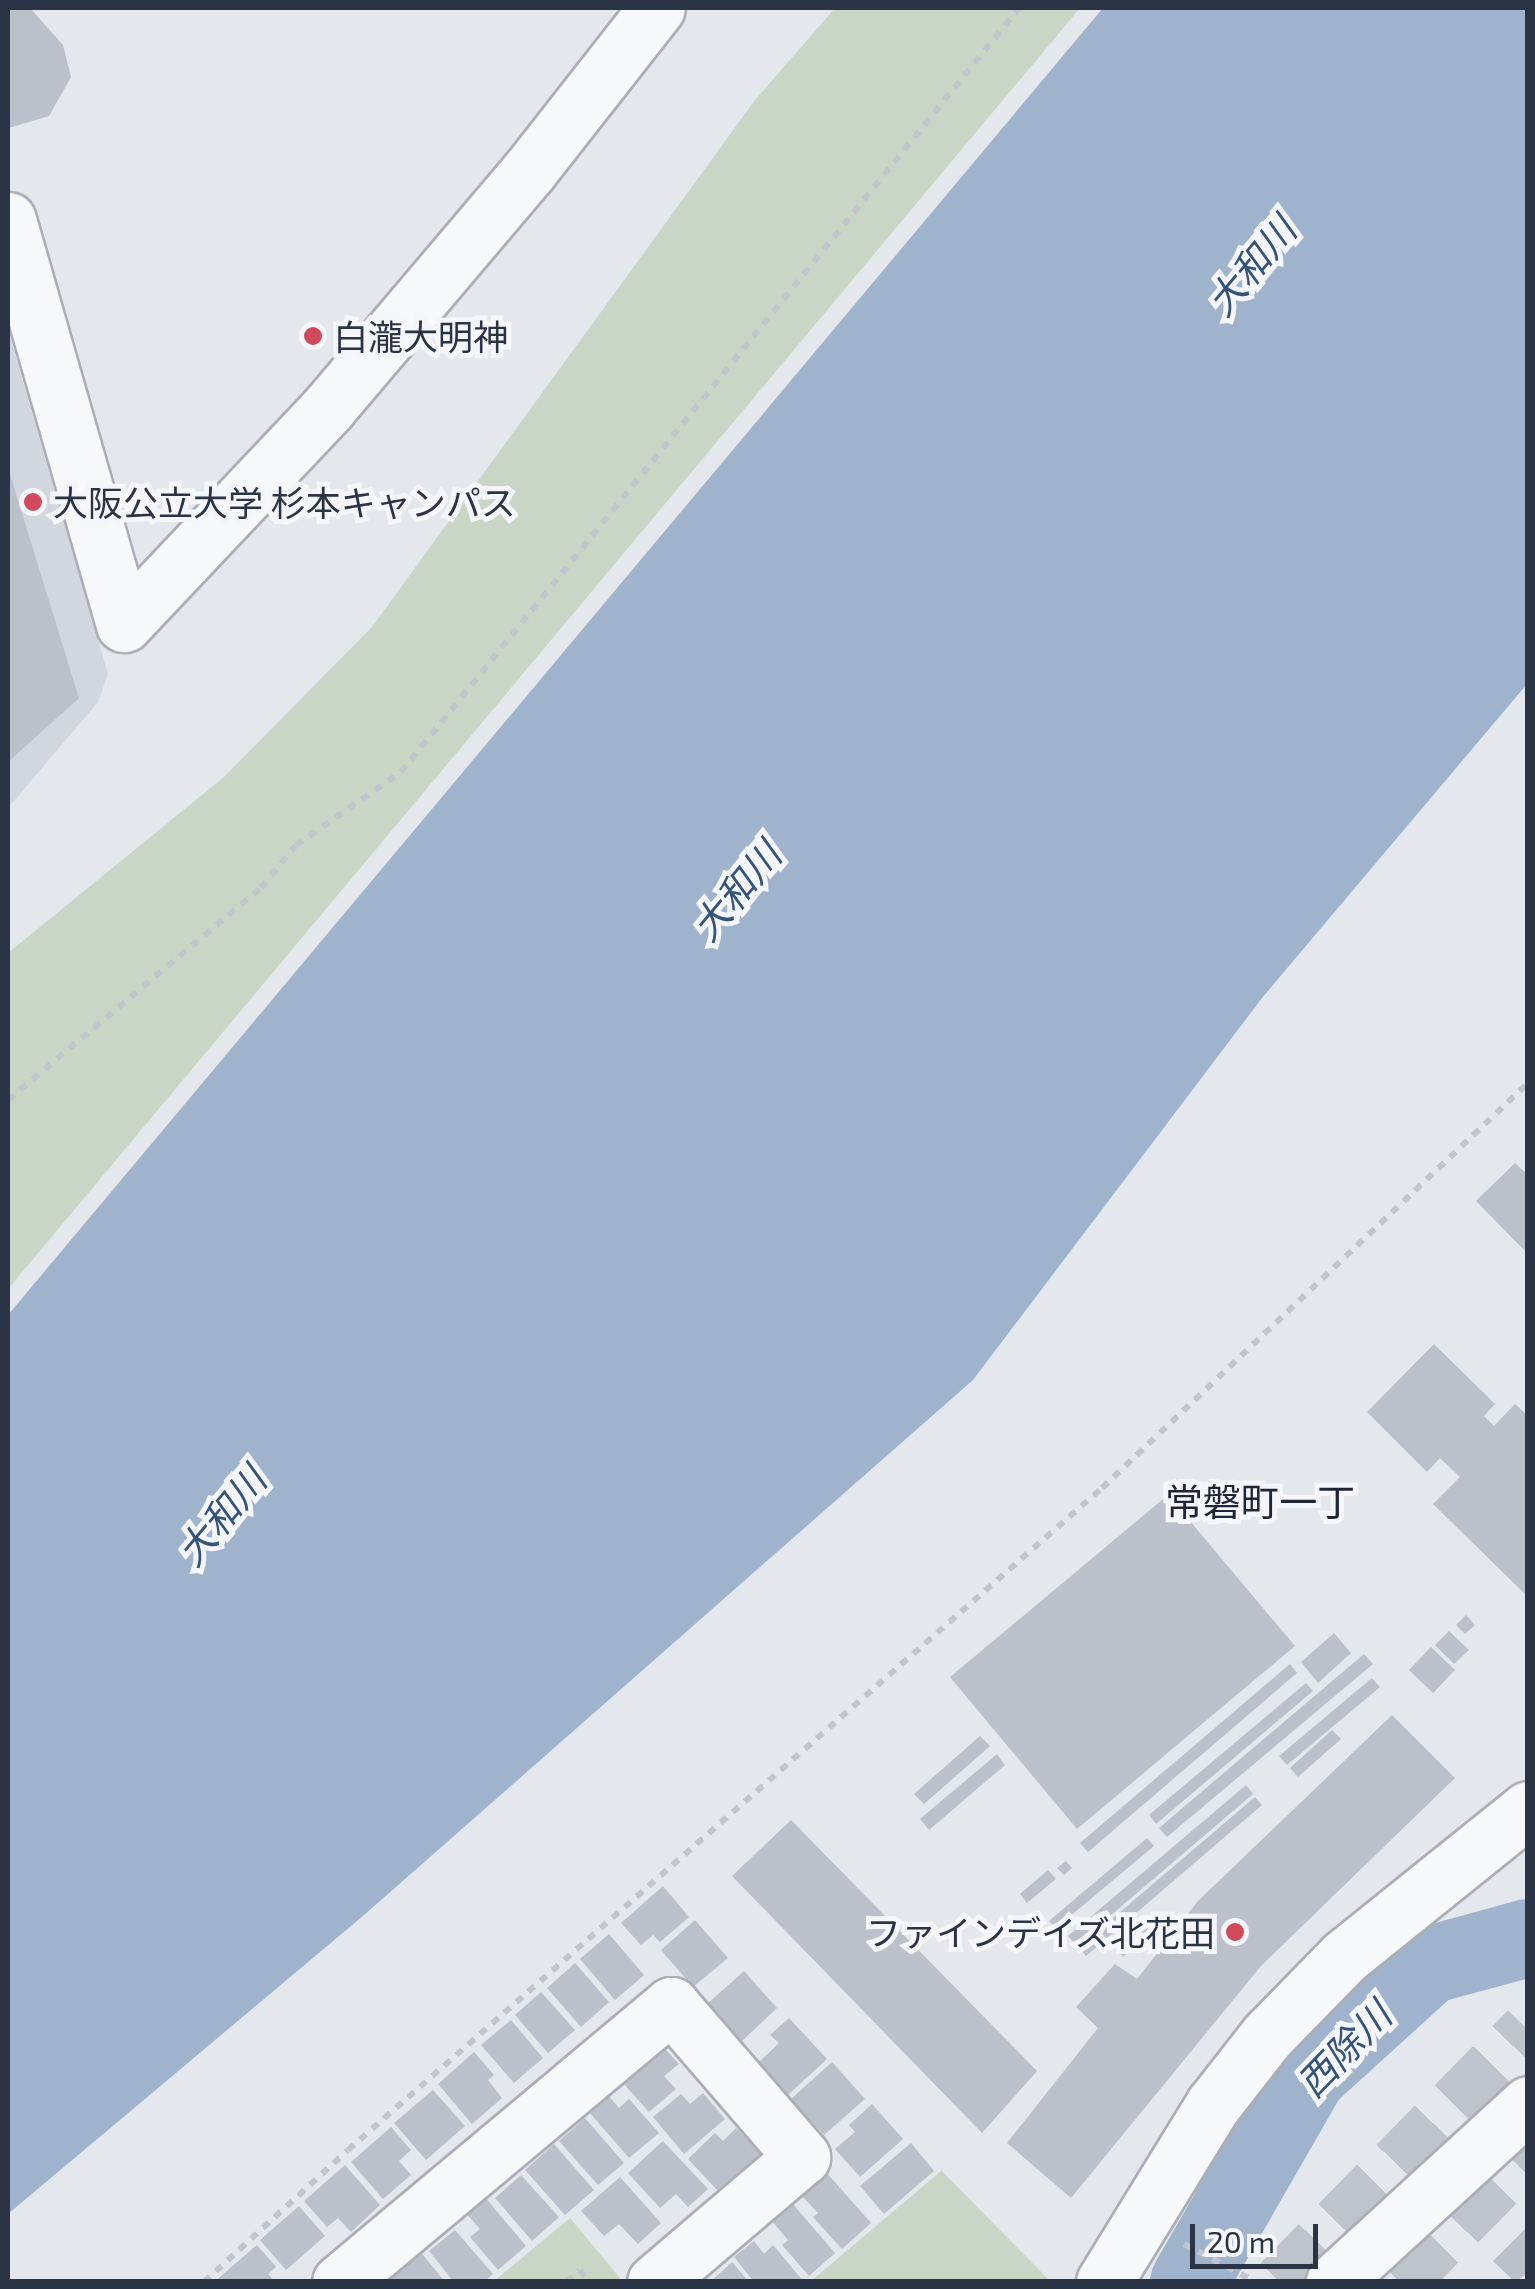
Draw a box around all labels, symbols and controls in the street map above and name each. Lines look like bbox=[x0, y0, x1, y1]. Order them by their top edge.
water label: 大和川 bbox=[1197, 208, 1305, 324]
place label: 白瀧大明神 bbox=[333, 315, 508, 357]
marker: 白瀧大明神 bbox=[302, 325, 324, 347]
place label: 大阪公立大学 杉本キャンパス bbox=[53, 481, 516, 523]
marker: 大阪公立大学 杉本キャンパス bbox=[22, 491, 44, 513]
water label: 大和川 bbox=[682, 833, 790, 949]
water label: 大和川 bbox=[167, 1458, 275, 1574]
district label: 常磐町一丁 bbox=[1165, 1479, 1355, 1525]
place label: ファインデイズ北花田 bbox=[865, 1911, 1215, 1953]
marker: ファインデイズ北花田 bbox=[1224, 1921, 1246, 1943]
water label: 西除川 bbox=[1288, 1992, 1400, 2106]
scale bar bbox=[1195, 2204, 1322, 2266]
text: 20 m bbox=[1207, 2223, 1275, 2259]

